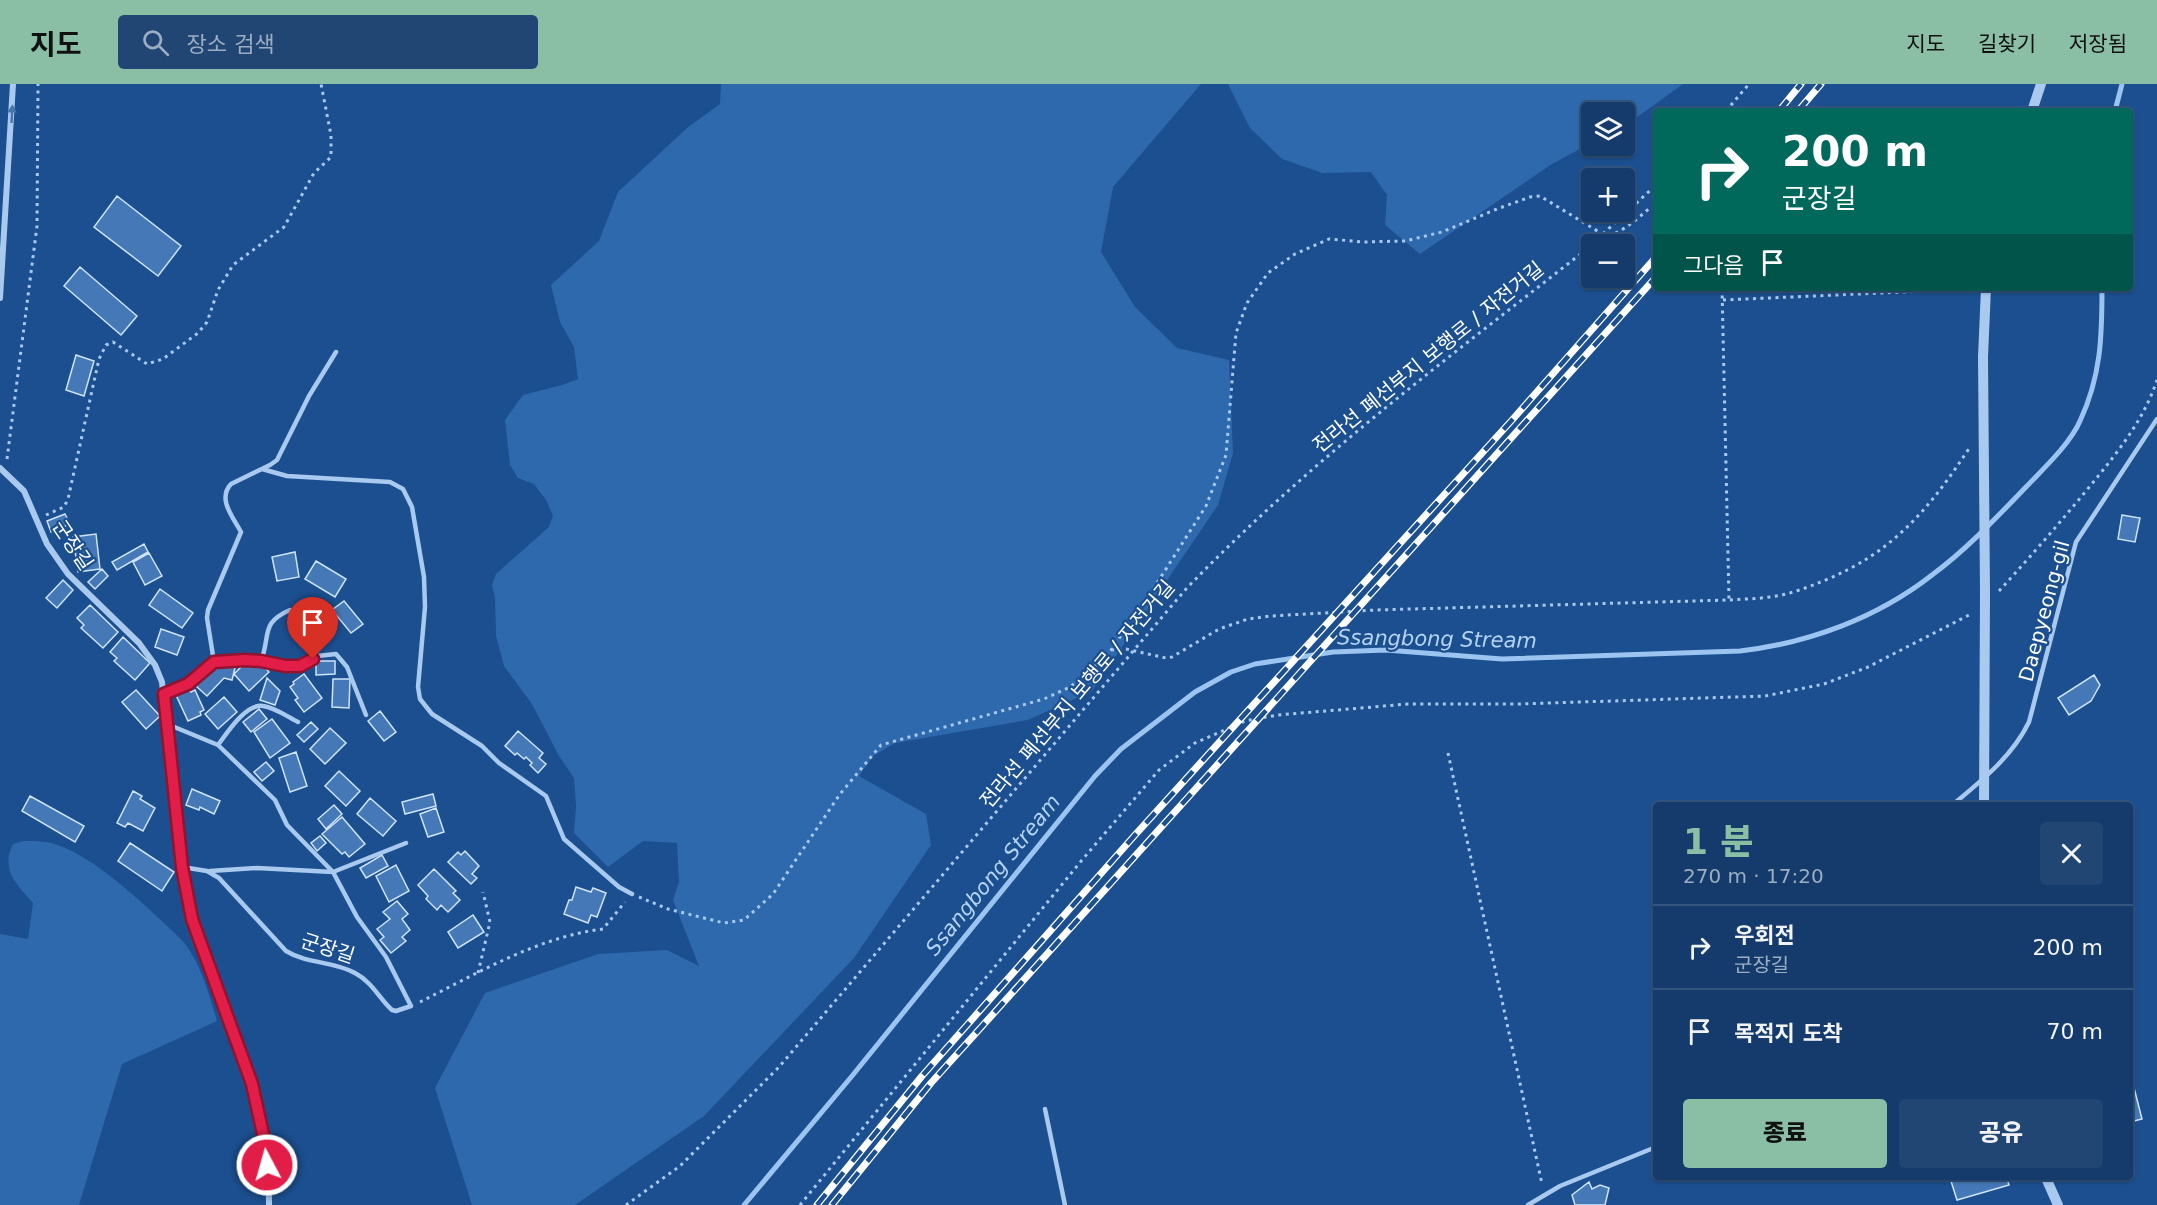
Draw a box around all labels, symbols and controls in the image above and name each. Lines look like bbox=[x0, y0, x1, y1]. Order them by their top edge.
search box bbox=[118, 15, 538, 69]
icon: search bbox=[139, 26, 172, 59]
text: 지도 bbox=[30, 28, 82, 61]
text: 장소 검색 bbox=[187, 32, 275, 57]
text: 지도 bbox=[1906, 32, 1945, 56]
text: 길찾기 bbox=[1978, 32, 2036, 56]
text: 저장됨 bbox=[2069, 32, 2127, 56]
map controls bbox=[1581, 102, 1635, 288]
button: layers bbox=[1581, 102, 1635, 156]
one-way arrow bbox=[7, 105, 16, 124]
text: 200 m bbox=[1782, 127, 1928, 176]
icon: right bbox=[1683, 132, 1761, 210]
button: + bbox=[1581, 168, 1635, 222]
text: 군장길 bbox=[1782, 183, 1857, 214]
button: − bbox=[1581, 234, 1635, 288]
icon: arrive bbox=[1756, 246, 1789, 279]
text: 그다음 bbox=[1683, 253, 1744, 278]
street label: 전라선 폐선부지 보행로 / 자전거길 bbox=[1308, 256, 1548, 458]
street label: 군장길 bbox=[48, 515, 98, 575]
street label: Daepyeong-gil bbox=[2014, 538, 2074, 684]
street label: 전라선 폐선부지 보행로 / 자전거길 bbox=[975, 575, 1179, 813]
pin bbox=[287, 597, 338, 659]
icon: arrive bbox=[296, 606, 329, 639]
water label: Ssangbong Stream bbox=[1337, 625, 1537, 653]
water label: Ssangbong Stream bbox=[921, 790, 1065, 960]
text: 1 분 bbox=[1683, 821, 1754, 862]
button: close bbox=[2040, 822, 2103, 885]
text: 270 m · 17:20 bbox=[1683, 864, 1824, 888]
text: 우회전 bbox=[1734, 923, 1795, 948]
street label: 군장길 bbox=[298, 928, 358, 968]
icon: right bbox=[1683, 931, 1716, 964]
text: 200 m bbox=[2033, 935, 2103, 960]
text: 군장길 bbox=[1734, 953, 1789, 977]
icon: arrive bbox=[1683, 1015, 1716, 1048]
text: 70 m bbox=[2047, 1019, 2103, 1044]
text: 목적지 도착 bbox=[1734, 1021, 1843, 1046]
button: 종료 bbox=[1683, 1099, 1887, 1168]
button: 공유 bbox=[1899, 1099, 2103, 1168]
position arrow bbox=[235, 1133, 299, 1197]

